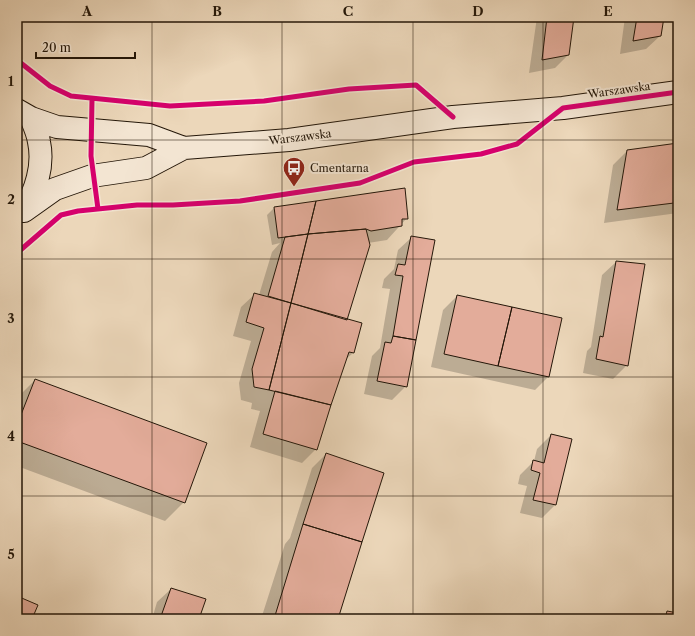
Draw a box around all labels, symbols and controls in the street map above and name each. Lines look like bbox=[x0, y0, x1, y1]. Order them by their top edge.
text: A bbox=[81, 3, 93, 19]
text: B bbox=[212, 3, 222, 19]
text: C bbox=[343, 3, 353, 19]
text: D bbox=[472, 3, 484, 19]
text: E bbox=[603, 3, 613, 19]
scale bar bbox=[36, 34, 135, 60]
text: 20 m bbox=[42, 40, 71, 55]
text: 1 bbox=[8, 73, 14, 89]
street label: Warszawska bbox=[586, 79, 651, 101]
street label: Warszawska bbox=[267, 126, 332, 148]
bus stop icon: Cmentarna bbox=[281, 155, 307, 188]
place label: Cmentarna bbox=[310, 161, 369, 175]
text: 2 bbox=[7, 191, 15, 207]
text: 3 bbox=[7, 310, 15, 326]
text: 4 bbox=[7, 428, 15, 444]
text: 5 bbox=[7, 546, 15, 562]

